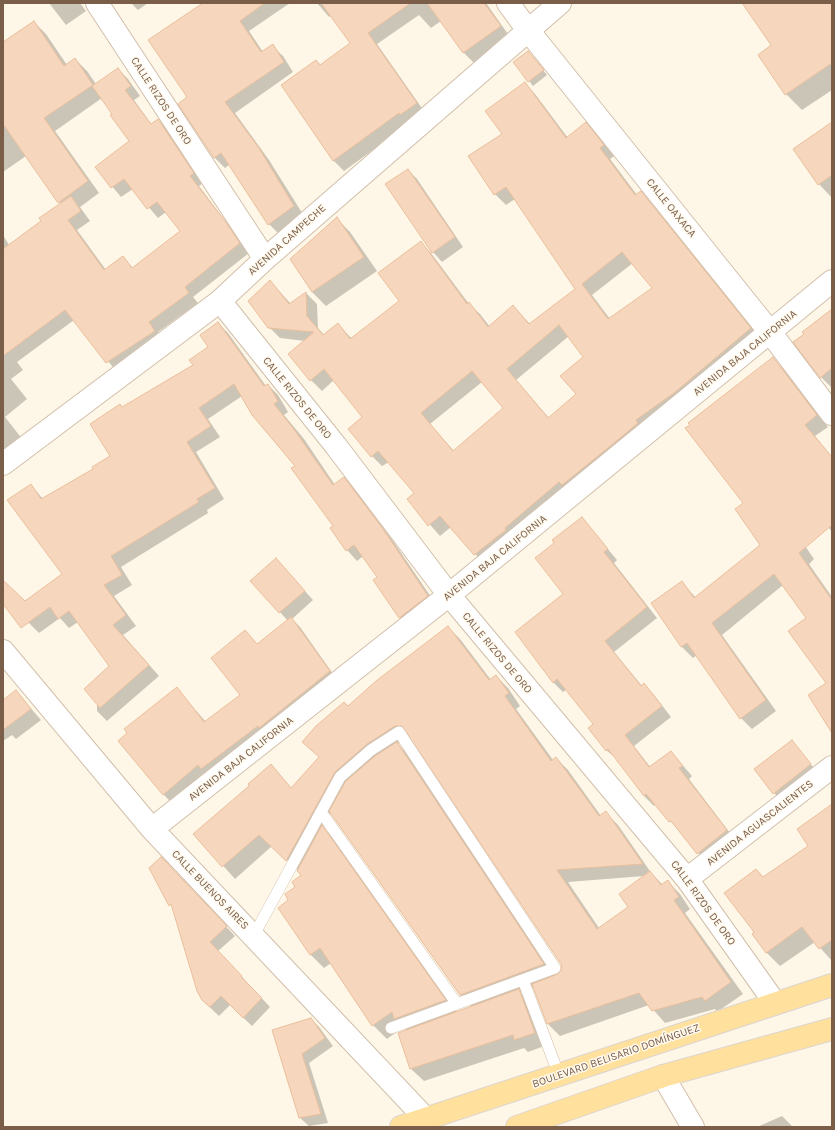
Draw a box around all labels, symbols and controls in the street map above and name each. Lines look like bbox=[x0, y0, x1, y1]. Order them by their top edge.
street label: CALLE RIZOS DE ORO bbox=[128, 55, 194, 147]
street label: CALLE OAXACA bbox=[643, 176, 699, 240]
street label: AVENIDA CAMPECHE bbox=[245, 202, 329, 278]
street label: AVENIDA BAJA CALIFORNIA bbox=[691, 307, 799, 399]
street label: CALLE RIZOS DE ORO bbox=[260, 354, 334, 442]
street label: AVENIDA BAJA CALIFORNIA bbox=[441, 512, 549, 604]
street label: CALLE RIZOS DE ORO bbox=[459, 610, 535, 696]
street label: AVENIDA BAJA CALIFORNIA bbox=[186, 714, 296, 804]
street label: AVENIDA AGUASCALIENTES bbox=[704, 777, 816, 869]
street label: CALLE BUENOS AIRES bbox=[169, 848, 251, 932]
street label: CALLE RIZOS DE ORO bbox=[668, 858, 738, 948]
street label: BOULEVARD BELISARIO DOMÍNGUEZ bbox=[531, 1021, 701, 1091]

